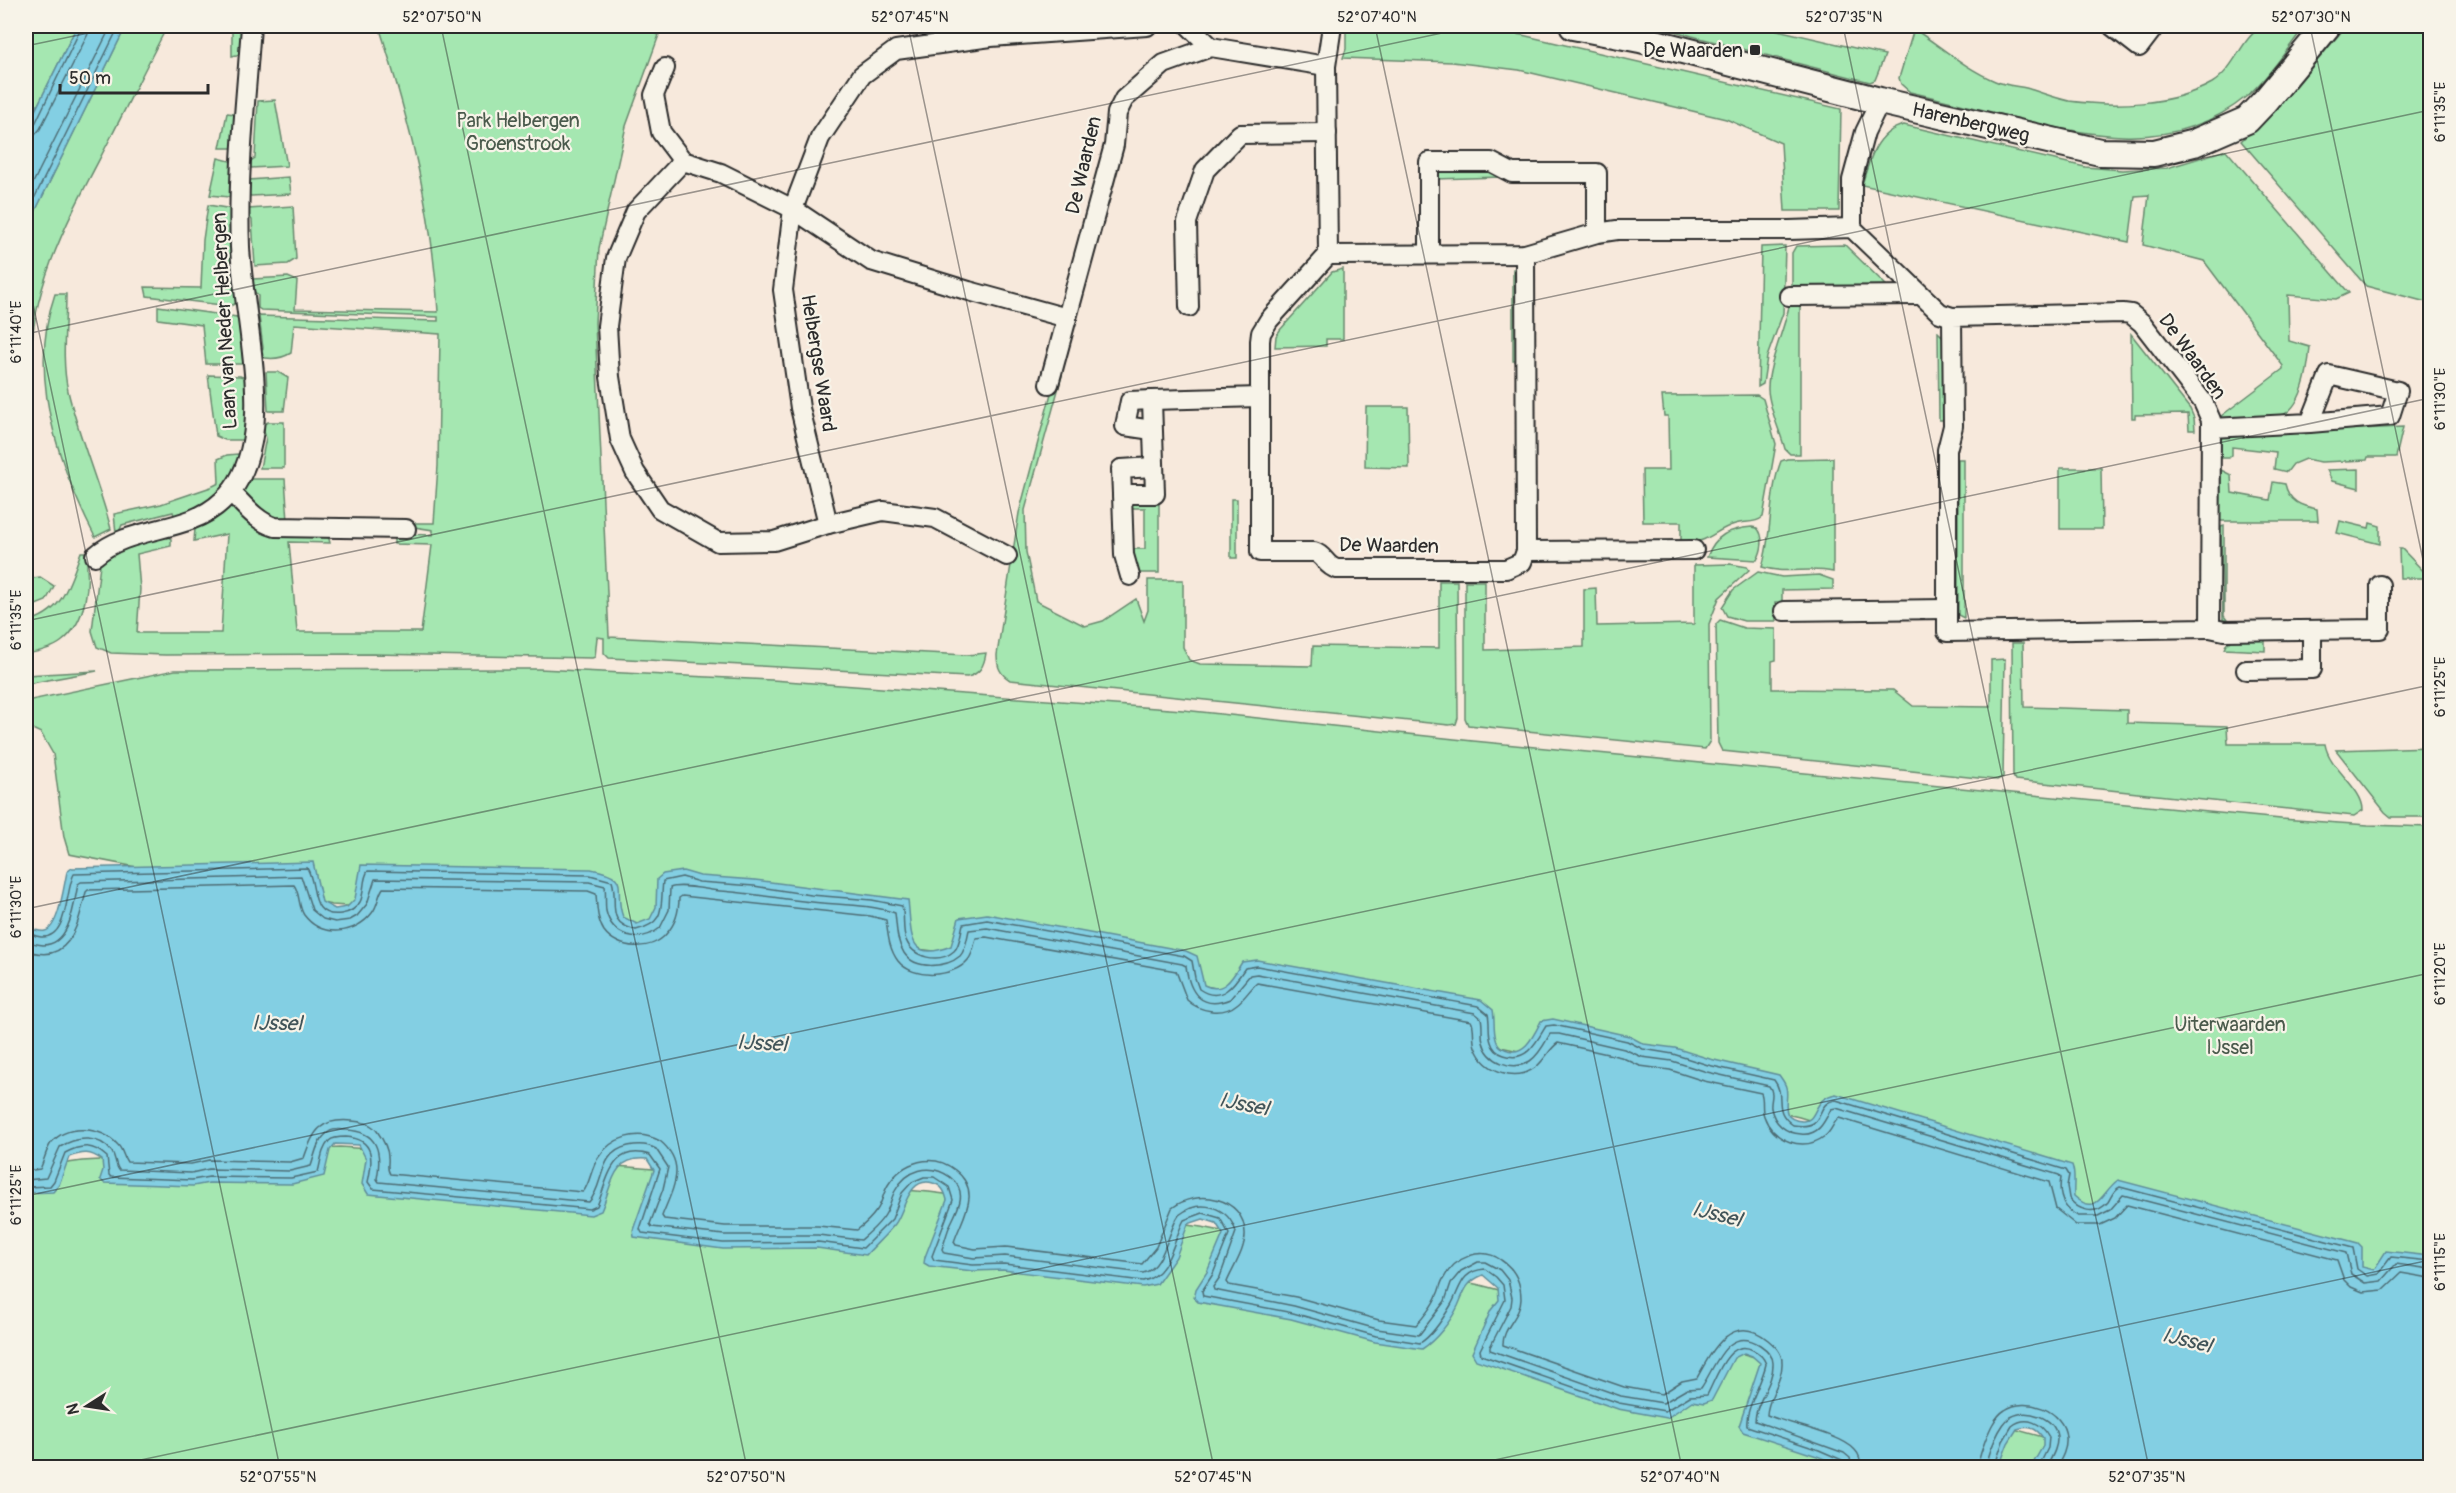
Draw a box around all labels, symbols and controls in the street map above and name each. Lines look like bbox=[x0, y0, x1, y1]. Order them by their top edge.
text: 52°07'50"N bbox=[403, 8, 481, 27]
text: 52°07'45"N bbox=[871, 8, 949, 27]
text: 52°07'40"N bbox=[1337, 8, 1417, 27]
text: 52°07'35"N bbox=[1806, 8, 1882, 27]
text: 52°07'30"N bbox=[2271, 8, 2351, 27]
place label: De Waarden bbox=[1643, 38, 1743, 63]
marker: De Waarden bbox=[1748, 43, 1762, 57]
scale bar bbox=[60, 57, 208, 95]
text: 50 m bbox=[69, 67, 111, 90]
text: 6°11'35"E bbox=[2431, 82, 2450, 142]
street label: Harenbergweg bbox=[1910, 97, 2032, 148]
park label: Park Helbergen Groenstrook bbox=[456, 108, 580, 156]
street label: De Waarden bbox=[1060, 114, 1107, 217]
street label: Laan van Neder Helbergen bbox=[206, 212, 243, 430]
street label: Helbergse Waard bbox=[795, 293, 842, 434]
text: 6°11'40"E bbox=[7, 300, 26, 363]
street label: De Waarden bbox=[2153, 309, 2232, 404]
text: 6°11'30"E bbox=[2431, 368, 2450, 430]
street label: De Waarden bbox=[1339, 532, 1439, 559]
text: 6°11'35"E bbox=[7, 590, 26, 650]
text: 6°11'25"E bbox=[2431, 657, 2450, 717]
text: 6°11'30"E bbox=[7, 876, 26, 938]
text: 6°11'20"E bbox=[2431, 943, 2450, 1005]
water label: IJssel bbox=[252, 1010, 304, 1037]
park label: Uiterwaarden IJssel bbox=[2174, 1012, 2286, 1060]
water label: IJssel bbox=[736, 1029, 790, 1058]
water label: IJssel bbox=[1217, 1086, 1273, 1123]
text: 6°11'25"E bbox=[7, 1165, 26, 1225]
water label: IJssel bbox=[1689, 1195, 1746, 1234]
text: 6°11'15"E bbox=[2431, 1233, 2450, 1291]
water label: IJssel bbox=[2159, 1321, 2216, 1360]
north arrow bbox=[57, 1376, 117, 1436]
text: N bbox=[62, 1401, 84, 1416]
text: 52°07'55"N bbox=[240, 1468, 316, 1487]
text: 52°07'50"N bbox=[707, 1468, 785, 1487]
text: 52°07'45"N bbox=[1174, 1468, 1252, 1487]
text: 52°07'40"N bbox=[1640, 1468, 1720, 1487]
text: 52°07'35"N bbox=[2109, 1468, 2185, 1487]

